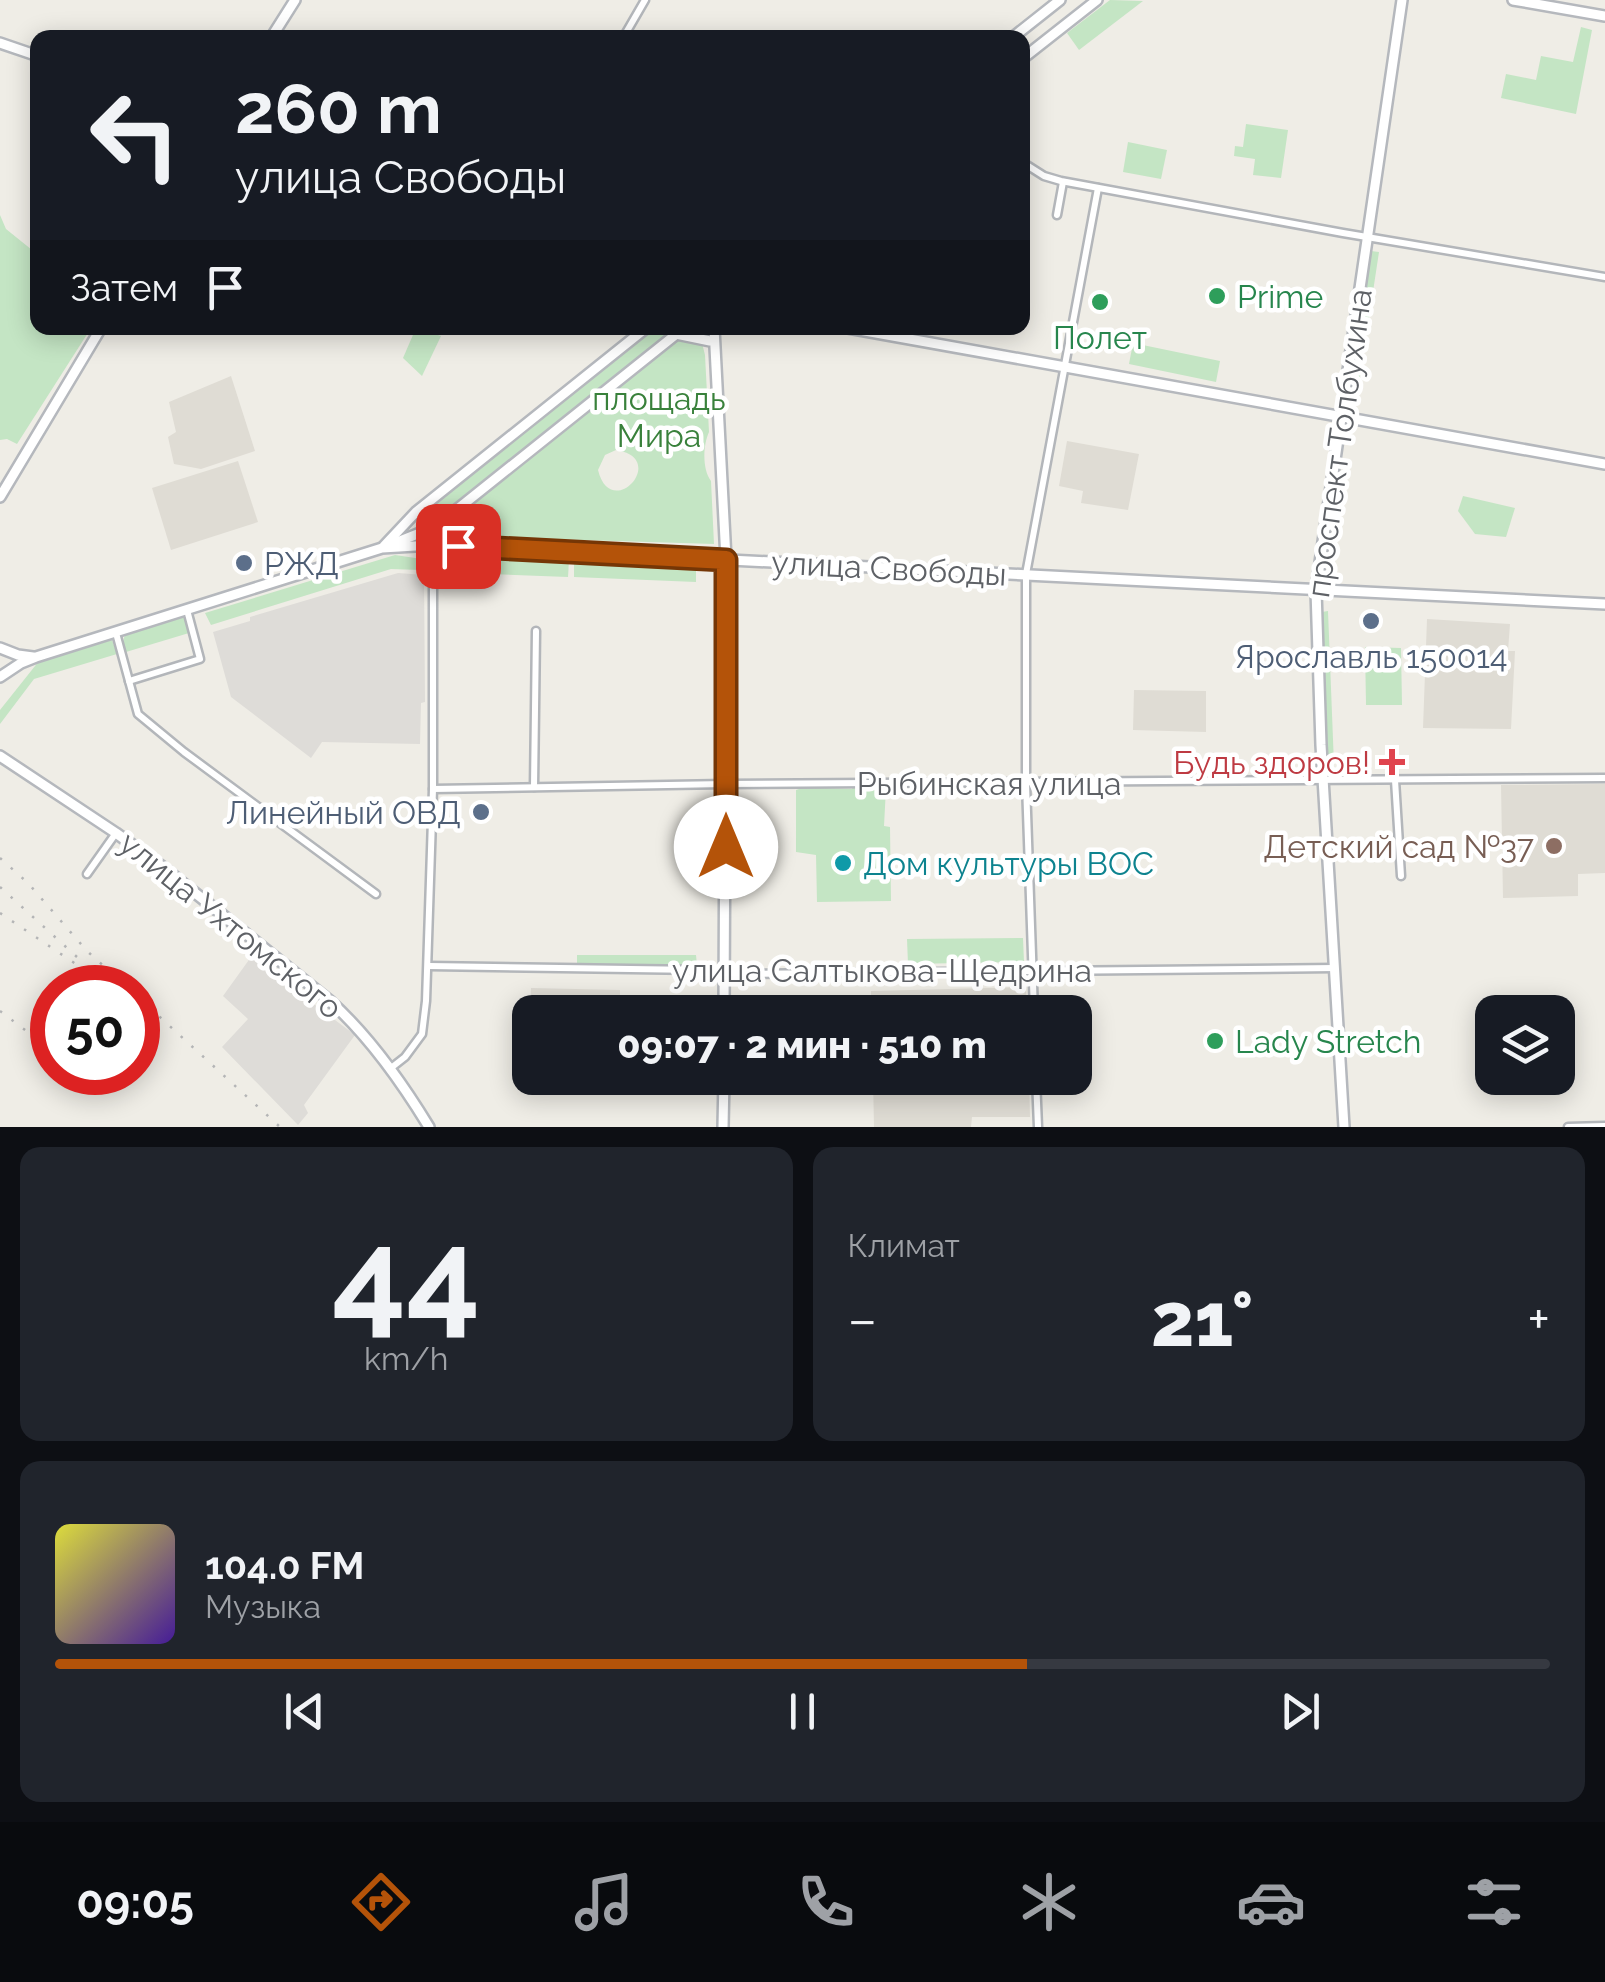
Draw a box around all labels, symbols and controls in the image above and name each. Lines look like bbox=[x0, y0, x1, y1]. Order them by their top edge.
text: 260 m bbox=[235, 67, 442, 149]
icon: left bbox=[70, 70, 200, 200]
text: улица Свободы bbox=[235, 151, 566, 204]
icon: arrive bbox=[198, 260, 253, 315]
text: Затем bbox=[70, 265, 178, 310]
place label: Prime bbox=[1237, 278, 1323, 315]
marker: Prime bbox=[1206, 285, 1228, 307]
street label: проспект Толбухина bbox=[1299, 286, 1379, 600]
marker: Полет bbox=[1089, 291, 1111, 313]
place label: Полет bbox=[1053, 319, 1147, 356]
park label: площадь Мира bbox=[592, 380, 726, 454]
pin bbox=[416, 504, 501, 589]
icon: arrive bbox=[431, 519, 486, 574]
street label: улица Свободы bbox=[770, 543, 1008, 593]
place label: РЖД bbox=[264, 545, 339, 582]
marker: РЖД bbox=[233, 552, 255, 574]
marker: Ярославль 150014 bbox=[1360, 610, 1382, 632]
place label: Ярославль 150014 bbox=[1235, 638, 1507, 675]
place label: Будь здоров! bbox=[1173, 744, 1370, 781]
marker: Будь здоров! bbox=[1379, 749, 1405, 775]
street label: Рыбинская улица bbox=[857, 765, 1121, 802]
place label: Линейный ОВД bbox=[226, 794, 461, 831]
position arrow bbox=[674, 795, 778, 899]
marker: Линейный ОВД bbox=[470, 801, 492, 823]
street label: улица Ухтомского bbox=[112, 824, 350, 1026]
place label: Детский сад №37 bbox=[1263, 828, 1534, 865]
marker: Детский сад №37 bbox=[1543, 835, 1565, 857]
place label: Дом культуры ВОС bbox=[863, 845, 1154, 882]
marker: Дом культуры ВОС bbox=[832, 852, 854, 874]
street label: улица Салтыкова-Щедрина bbox=[672, 952, 1092, 989]
speed limit sign: 50 bbox=[30, 965, 160, 1095]
map controls bbox=[1475, 995, 1575, 1095]
button: layers bbox=[1475, 995, 1575, 1095]
text: 09:07 · 2 мин · 510 m bbox=[617, 1022, 987, 1067]
place label: Lady Stretch bbox=[1235, 1023, 1422, 1060]
marker: Lady Stretch bbox=[1204, 1030, 1226, 1052]
text: 44 bbox=[332, 1199, 480, 1351]
text: Климат bbox=[848, 1227, 960, 1264]
text: 21° bbox=[1151, 1275, 1253, 1364]
text: − bbox=[848, 1287, 877, 1352]
text: + bbox=[1527, 1287, 1550, 1352]
text: km/h bbox=[364, 1340, 448, 1377]
text: 104.0 FM bbox=[205, 1543, 365, 1588]
text: Музыка bbox=[205, 1588, 321, 1625]
icon: previous bbox=[277, 1684, 332, 1739]
icon: pause bbox=[775, 1684, 830, 1739]
icon: next bbox=[1273, 1684, 1328, 1739]
icon: directions bbox=[346, 1867, 416, 1937]
icon: music bbox=[569, 1867, 639, 1937]
icon: phone bbox=[791, 1867, 861, 1937]
icon: climate bbox=[1014, 1867, 1084, 1937]
icon: car bbox=[1236, 1867, 1306, 1937]
icon: filters bbox=[1459, 1867, 1529, 1937]
text: 09:05 bbox=[76, 1876, 194, 1929]

